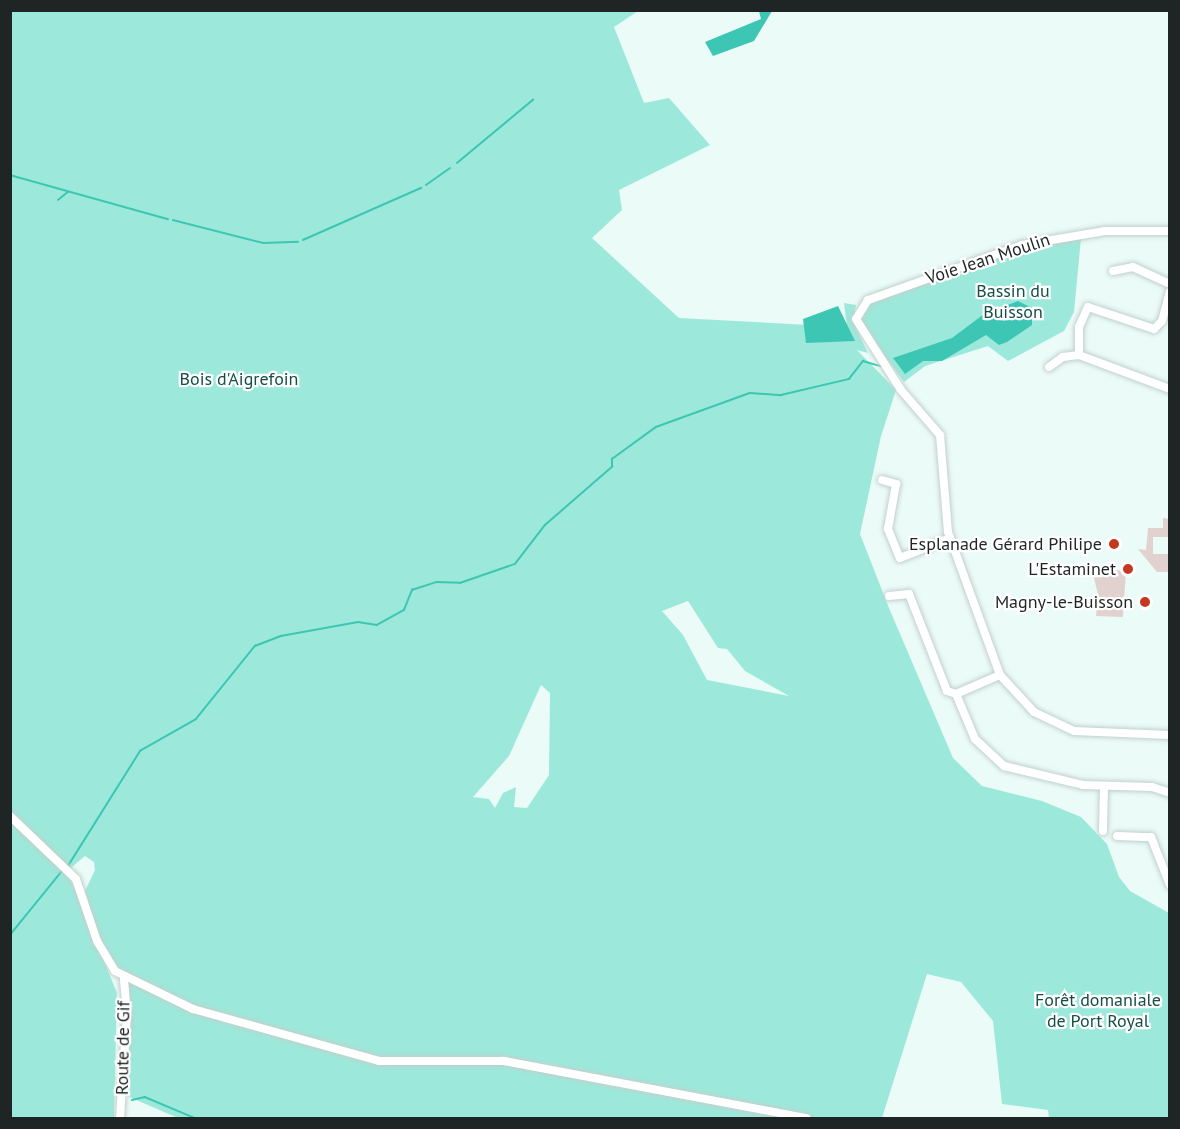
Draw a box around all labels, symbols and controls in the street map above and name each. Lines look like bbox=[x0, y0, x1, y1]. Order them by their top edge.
street label: Voie Jean Moulin bbox=[923, 229, 1053, 289]
park label: Bassin du Buisson bbox=[976, 281, 1050, 324]
park label: Bois d'Aigrefoin bbox=[180, 368, 298, 390]
place label: Esplanade Gérard Philipe bbox=[909, 533, 1102, 555]
marker: Esplanade Gérard Philipe bbox=[1107, 537, 1121, 551]
place label: L'Estaminet bbox=[1028, 558, 1116, 580]
marker: L'Estaminet bbox=[1121, 562, 1135, 576]
place label: Magny-le-Buisson bbox=[995, 591, 1133, 613]
marker: Magny-le-Buisson bbox=[1138, 595, 1152, 609]
park label: Forêt domaniale de Port Royal bbox=[1035, 990, 1161, 1032]
street label: Route de Gif bbox=[111, 1001, 135, 1095]

